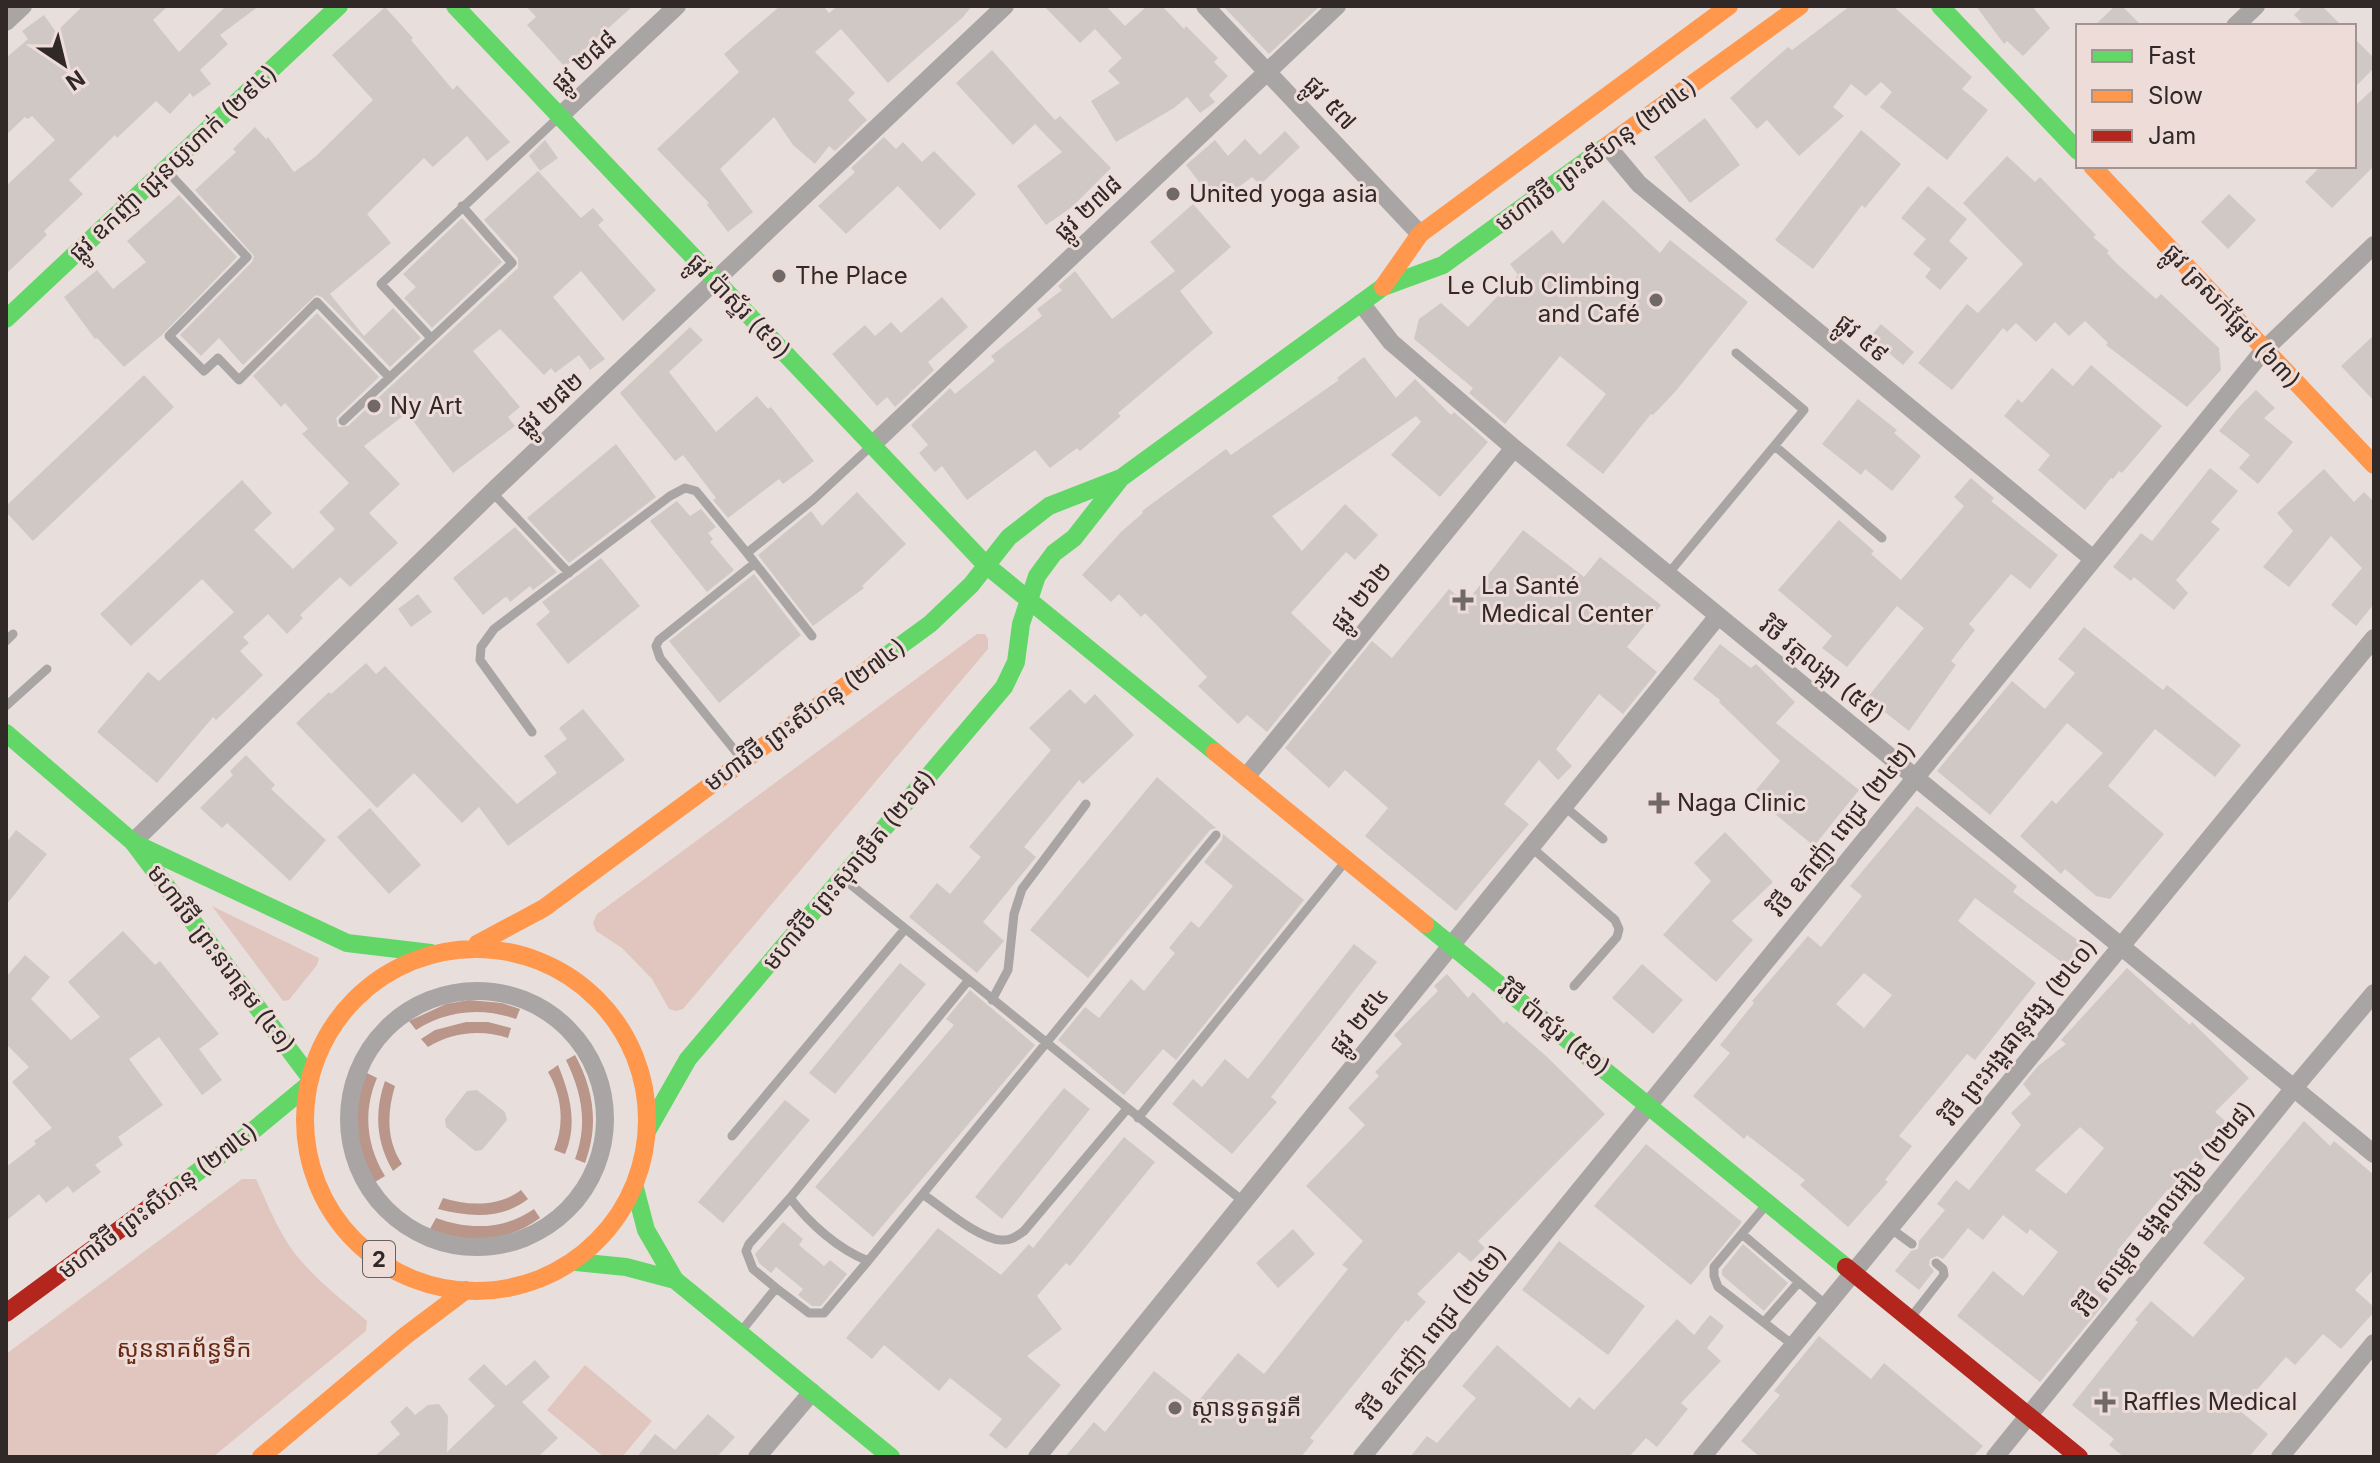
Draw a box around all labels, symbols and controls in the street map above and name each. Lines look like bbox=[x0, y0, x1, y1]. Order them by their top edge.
street label: ផ្លូវ ២៨៨ bbox=[545, 23, 628, 104]
north arrow bbox=[24, 24, 104, 104]
legend bbox=[2076, 24, 2356, 168]
text: Fast bbox=[2148, 41, 2196, 70]
street label: ផ្លូវ ឧកញ៉ា ជ្រុនយូហាក់ (២៩៤) bbox=[62, 58, 288, 273]
text: N bbox=[61, 65, 90, 96]
street label: ផ្លូវ ៥៧ bbox=[1292, 69, 1363, 141]
street label: មហាវិថី ព្រះសីហនុ (២៧៤) bbox=[1489, 72, 1702, 238]
text: Slow bbox=[2148, 81, 2203, 110]
text: Jam bbox=[2148, 121, 2196, 150]
street label: ផ្លូវ ២៧៨ bbox=[1048, 169, 1133, 252]
place label: United yoga asia bbox=[1189, 179, 1378, 208]
marker: United yoga asia bbox=[1164, 185, 1182, 203]
street label: ផ្លូវ ត្រសក់ផ្អែម (៦៣) bbox=[2152, 237, 2307, 399]
street label: ផ្លូវ ប៉ាស្ទ័រ (៥១) bbox=[676, 247, 797, 370]
place label: The Place bbox=[795, 261, 908, 290]
marker: The Place bbox=[770, 267, 788, 285]
place label: Le Club Climbing and Café bbox=[1447, 271, 1640, 328]
marker: Le Club Climbing and Café bbox=[1647, 291, 1665, 309]
street label: ផ្លូវ ៥៩ bbox=[1825, 307, 1895, 374]
street label: ផ្លូវ ២៨២ bbox=[510, 365, 595, 448]
place label: Ny Art bbox=[390, 391, 462, 420]
marker: Ny Art bbox=[365, 397, 383, 415]
street label: ផ្លូវ ២៦២ bbox=[1324, 556, 1404, 642]
place label: La Santé Medical Center bbox=[1481, 571, 1654, 628]
marker: La Santé Medical Center bbox=[1452, 589, 1474, 611]
street label: វិថី វត្តលង្កា (៥៥) bbox=[1753, 610, 1891, 729]
street label: មហាវិថី ព្រះសីហនុ (២៧៤) bbox=[698, 632, 911, 798]
street label: វិថី ឧកញ៉ា ពេជ្រ (២៤២) bbox=[1762, 735, 1921, 922]
street label: មហាវិថី ព្រះសុរាម្រឹត (២៦៨) bbox=[756, 764, 941, 976]
place label: Naga Clinic bbox=[1677, 788, 1806, 817]
marker: Naga Clinic bbox=[1648, 792, 1670, 814]
street label: មហាវិថី ព្រះនរោត្តម (៤១) bbox=[141, 859, 302, 1059]
street label: វិថី ព្រះអង្គផានុវង្ស (២៤០) bbox=[1934, 932, 2103, 1132]
street label: វិថី ប៉ាស្ទ័រ (៥១) bbox=[1492, 973, 1616, 1082]
street label: ផ្លូវ ២៥៤ bbox=[1323, 981, 1401, 1065]
street label: វិថី សម្តេច មង្គលអៀម (២២៨) bbox=[2068, 1095, 2261, 1323]
street label: មហាវិថី ព្រះសីហនុ (២៧៤) bbox=[52, 1116, 263, 1285]
street label: វិថី ឧកញ៉ា ពេជ្រ (២៤២) bbox=[1353, 1238, 1512, 1425]
road number: 2 bbox=[363, 1241, 395, 1277]
park label: សួននាគព័ន្ធទឹក bbox=[116, 1334, 252, 1364]
place label: Raffles Medical bbox=[2123, 1387, 2297, 1416]
marker: Raffles Medical bbox=[2094, 1391, 2116, 1413]
place label: ស្ថានទូតទួរគី bbox=[1191, 1393, 1302, 1424]
marker: ស្ថានទូតទួរគី bbox=[1166, 1399, 1184, 1417]

